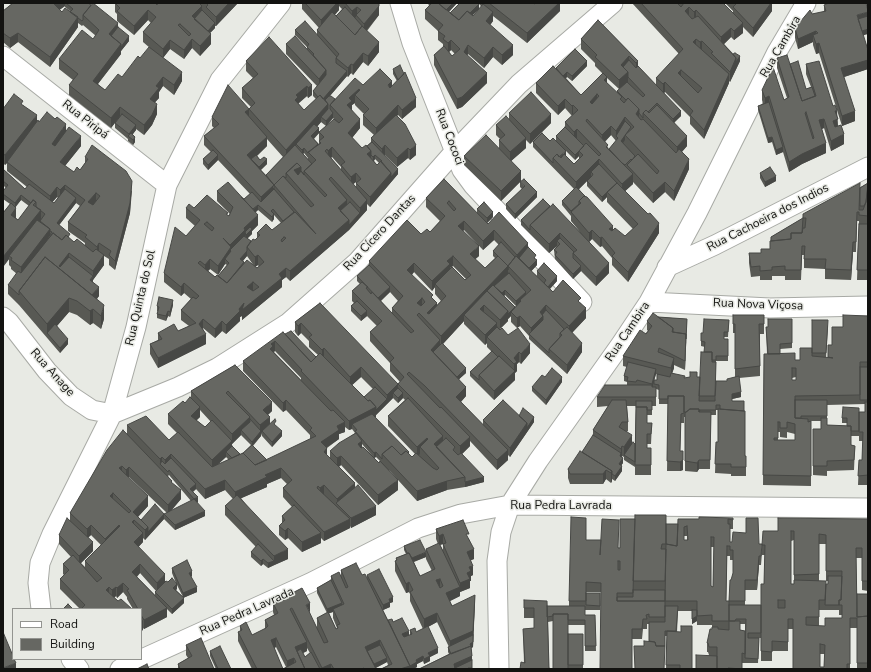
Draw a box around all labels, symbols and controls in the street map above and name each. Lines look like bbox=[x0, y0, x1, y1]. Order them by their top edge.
street label: Rua Cambira bbox=[757, 13, 805, 81]
street label: Rua Piripá bbox=[59, 97, 111, 143]
street label: Rua Cococi bbox=[432, 107, 466, 167]
street label: Rua Cachoeira dos Indios bbox=[705, 181, 831, 255]
street label: Rua Cícero Dantas bbox=[341, 192, 419, 274]
street label: Rua Quinta do Sol bbox=[123, 249, 159, 347]
street label: Rua Nova Viçosa bbox=[713, 296, 803, 314]
street label: Rua Cambira bbox=[603, 299, 653, 365]
street label: Rua Anage bbox=[27, 346, 77, 400]
street label: Rua Pedra Lavrada bbox=[510, 499, 612, 513]
street label: Rua Pedra Lavrada bbox=[198, 585, 296, 639]
legend bbox=[12, 608, 142, 660]
text: Road bbox=[50, 616, 78, 632]
text: Building bbox=[50, 636, 95, 652]

